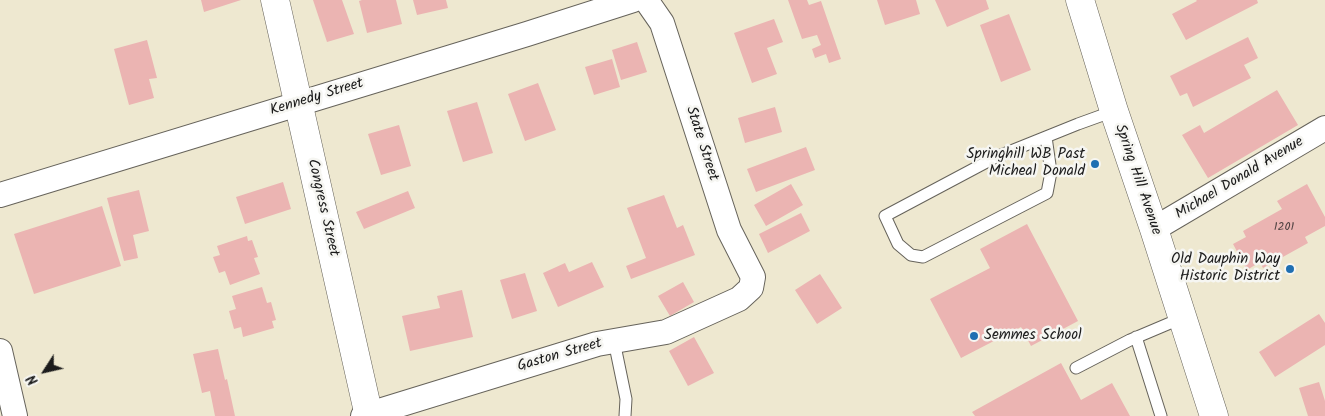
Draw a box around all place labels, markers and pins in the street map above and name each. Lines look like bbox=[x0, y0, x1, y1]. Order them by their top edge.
place label: Springhill WB Past Micheal Donald bbox=[967, 146, 1085, 181]
marker: Springhill WB Past Micheal Donald bbox=[1089, 158, 1101, 170]
place label: Old Dauphin Way Historic District bbox=[1171, 251, 1280, 286]
marker: Old Dauphin Way Historic District bbox=[1284, 263, 1296, 275]
place label: Semmes School bbox=[984, 327, 1082, 345]
marker: Semmes School bbox=[968, 330, 980, 342]

